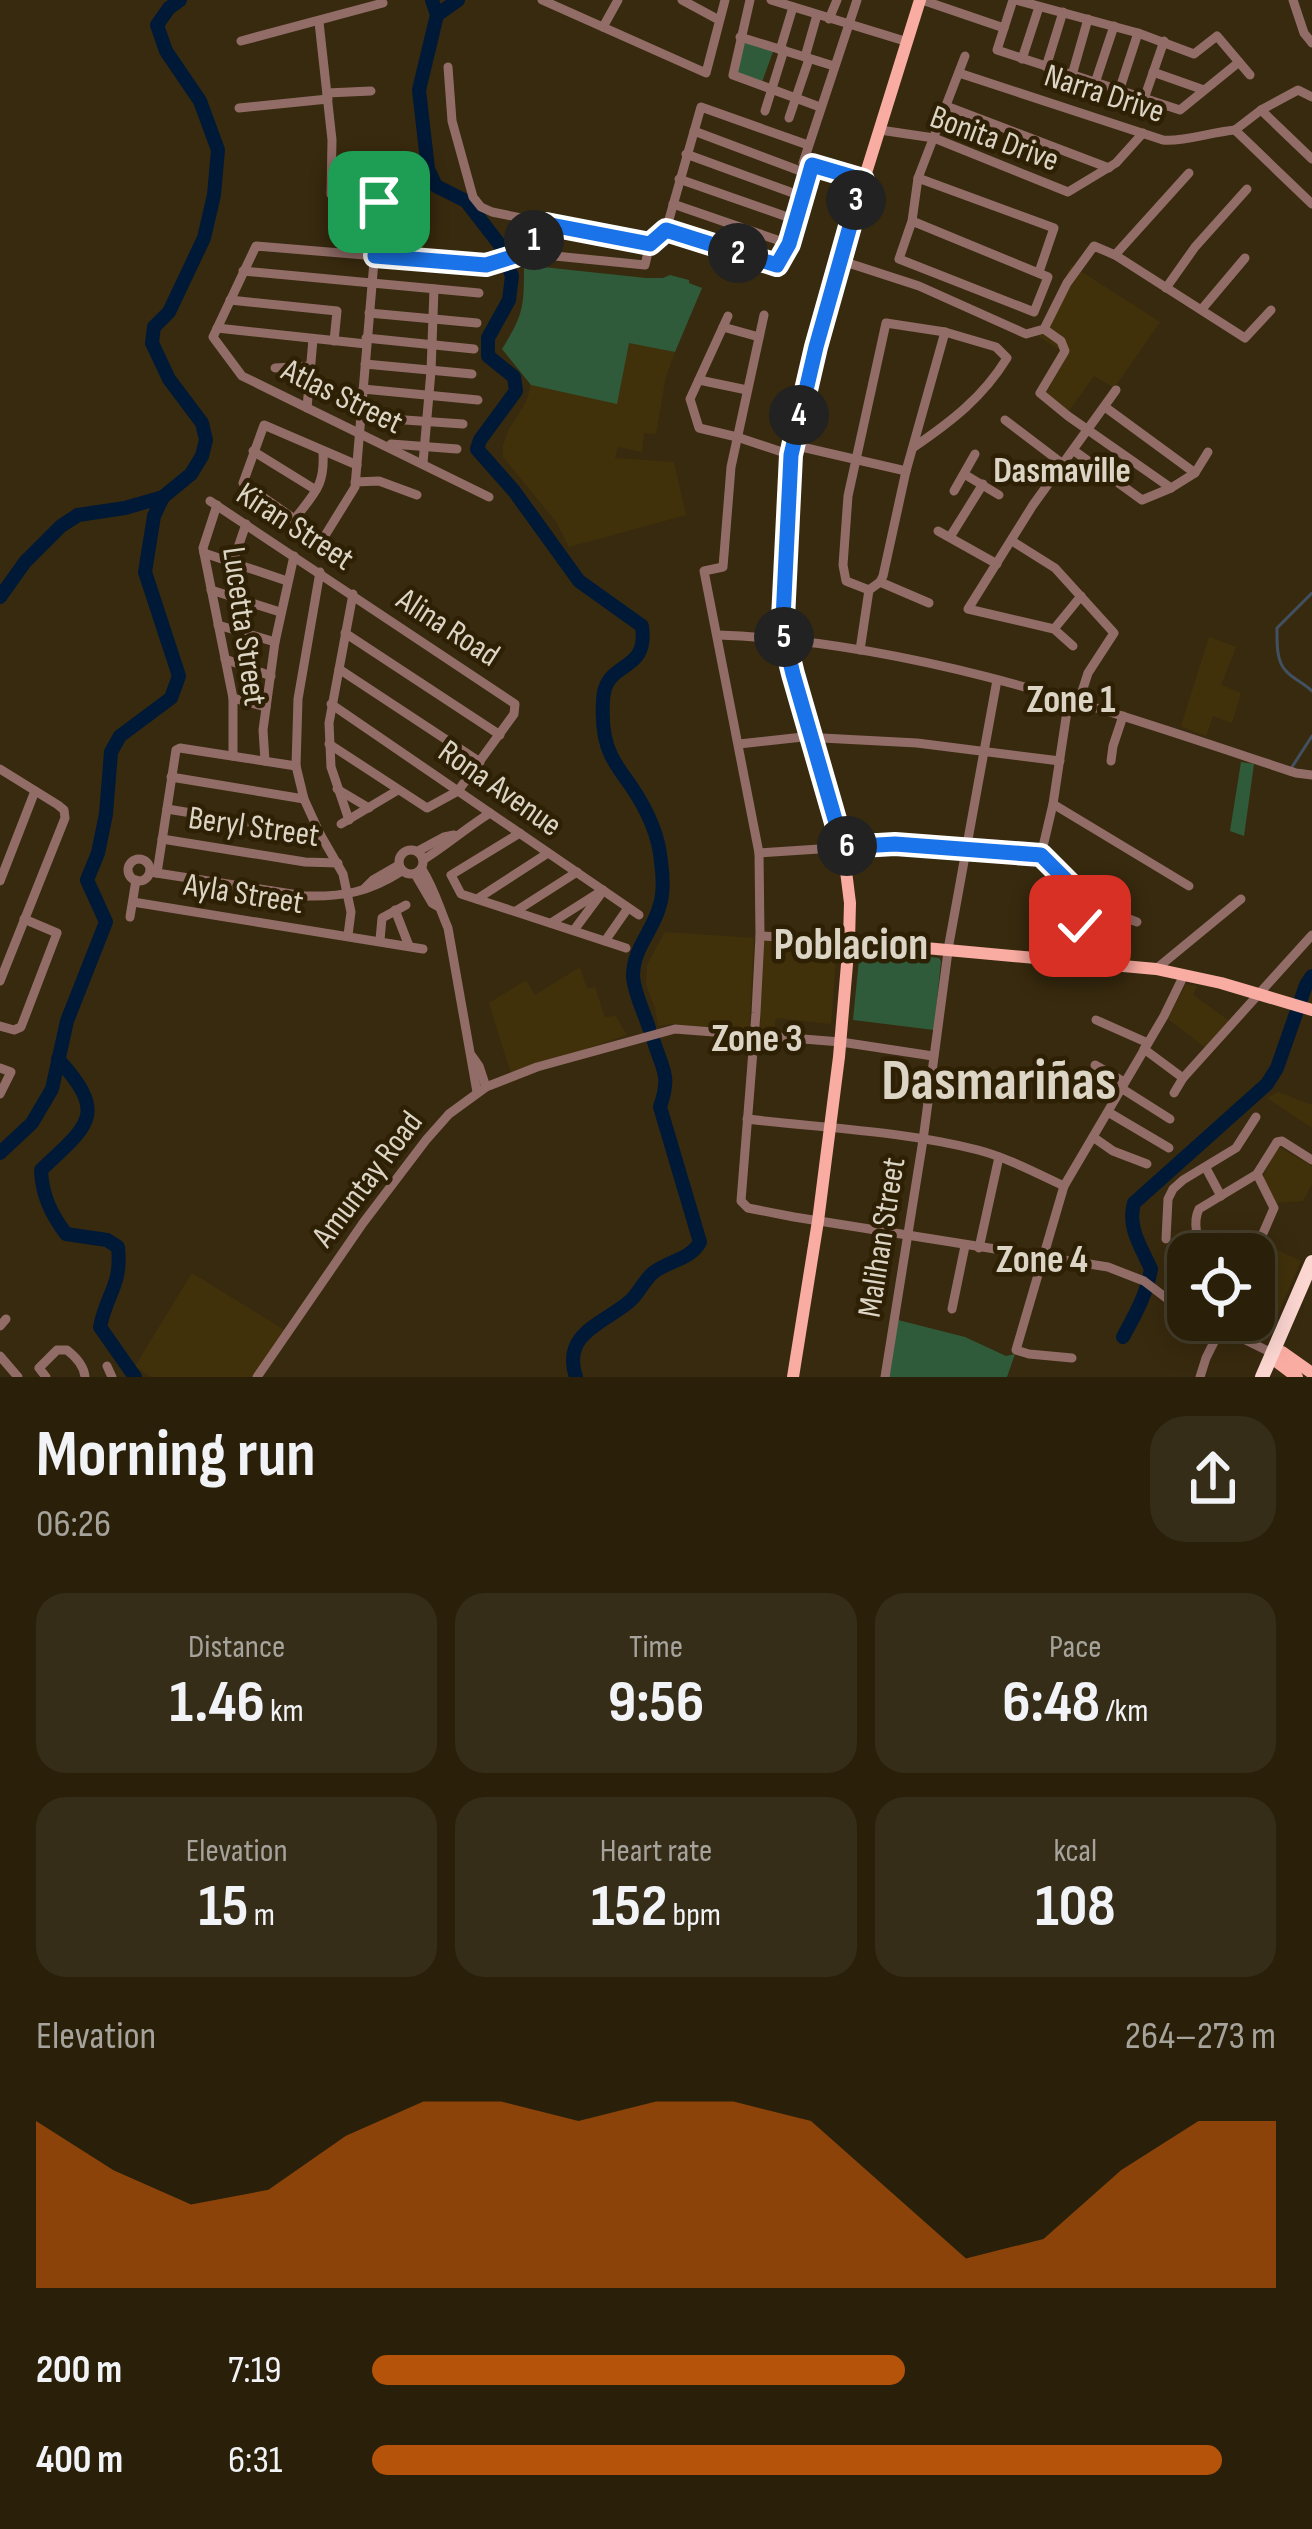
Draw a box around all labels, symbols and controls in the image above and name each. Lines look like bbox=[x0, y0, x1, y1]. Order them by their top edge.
street label: Narra Drive bbox=[1039, 56, 1169, 132]
street label: Bonita Drive bbox=[924, 97, 1064, 181]
pin bbox=[328, 151, 430, 253]
icon: arrive bbox=[346, 169, 412, 235]
pin: 3 bbox=[826, 170, 886, 230]
text: 3 bbox=[849, 180, 863, 220]
pin: 1 bbox=[504, 210, 564, 270]
text: 1 bbox=[528, 220, 540, 260]
pin: 2 bbox=[708, 223, 768, 283]
text: 2 bbox=[731, 233, 745, 273]
street label: Atlas Street bbox=[274, 350, 409, 443]
pin: 4 bbox=[769, 385, 829, 445]
text: 4 bbox=[791, 395, 807, 435]
district label: Dasmaville bbox=[993, 450, 1131, 493]
street label: Kiran Street bbox=[229, 474, 361, 579]
street label: Lucetta Street bbox=[213, 544, 275, 708]
street label: Alina Road bbox=[388, 579, 507, 676]
pin: 5 bbox=[754, 607, 814, 667]
text: 5 bbox=[777, 617, 791, 657]
district label: Zone 1 bbox=[1026, 677, 1116, 724]
street label: Rona Avenue bbox=[431, 732, 569, 846]
street label: Beryl Street bbox=[186, 798, 322, 856]
pin: 6 bbox=[817, 816, 877, 876]
text: 6 bbox=[839, 826, 855, 866]
street label: Ayla Street bbox=[180, 865, 306, 923]
pin bbox=[1029, 875, 1131, 977]
icon: check bbox=[1047, 893, 1113, 959]
district label: Poblacion bbox=[774, 918, 928, 973]
district label: Zone 3 bbox=[711, 1016, 803, 1063]
district label: Dasmariñas bbox=[881, 1048, 1117, 1116]
street label: Amuntay Road bbox=[303, 1104, 432, 1256]
street label: Malihan Street bbox=[850, 1155, 914, 1320]
map controls bbox=[1167, 1233, 1275, 1341]
button: locate bbox=[1167, 1233, 1275, 1341]
district label: Zone 4 bbox=[996, 1237, 1088, 1284]
text: Morning run bbox=[36, 1416, 316, 1495]
button: share bbox=[1150, 1416, 1276, 1542]
text: 06:26 bbox=[36, 1501, 111, 1548]
text: Distance bbox=[188, 1627, 285, 1667]
text: Time bbox=[629, 1627, 683, 1667]
text: Pace bbox=[1049, 1627, 1102, 1667]
text: 1.46 bbox=[170, 1667, 265, 1739]
text: 9:56 bbox=[608, 1667, 704, 1739]
text: 6:48 bbox=[1002, 1667, 1100, 1739]
text: km bbox=[265, 1691, 304, 1731]
text: /km bbox=[1100, 1691, 1148, 1731]
text: Elevation bbox=[186, 1831, 288, 1871]
text: Heart rate bbox=[600, 1831, 712, 1871]
text: kcal bbox=[1053, 1831, 1097, 1871]
text: 15 bbox=[198, 1871, 248, 1943]
text: 152 bbox=[591, 1871, 667, 1943]
text: 108 bbox=[1035, 1871, 1116, 1943]
text: m bbox=[248, 1895, 275, 1935]
text: bpm bbox=[667, 1895, 721, 1935]
text: Elevation bbox=[36, 2013, 156, 2060]
text: 264–273 m bbox=[1125, 2013, 1276, 2060]
text: 200 m bbox=[36, 2347, 122, 2394]
text: 7:19 bbox=[228, 2347, 282, 2394]
text: 400 m bbox=[36, 2437, 123, 2484]
text: 6:31 bbox=[228, 2437, 282, 2484]

